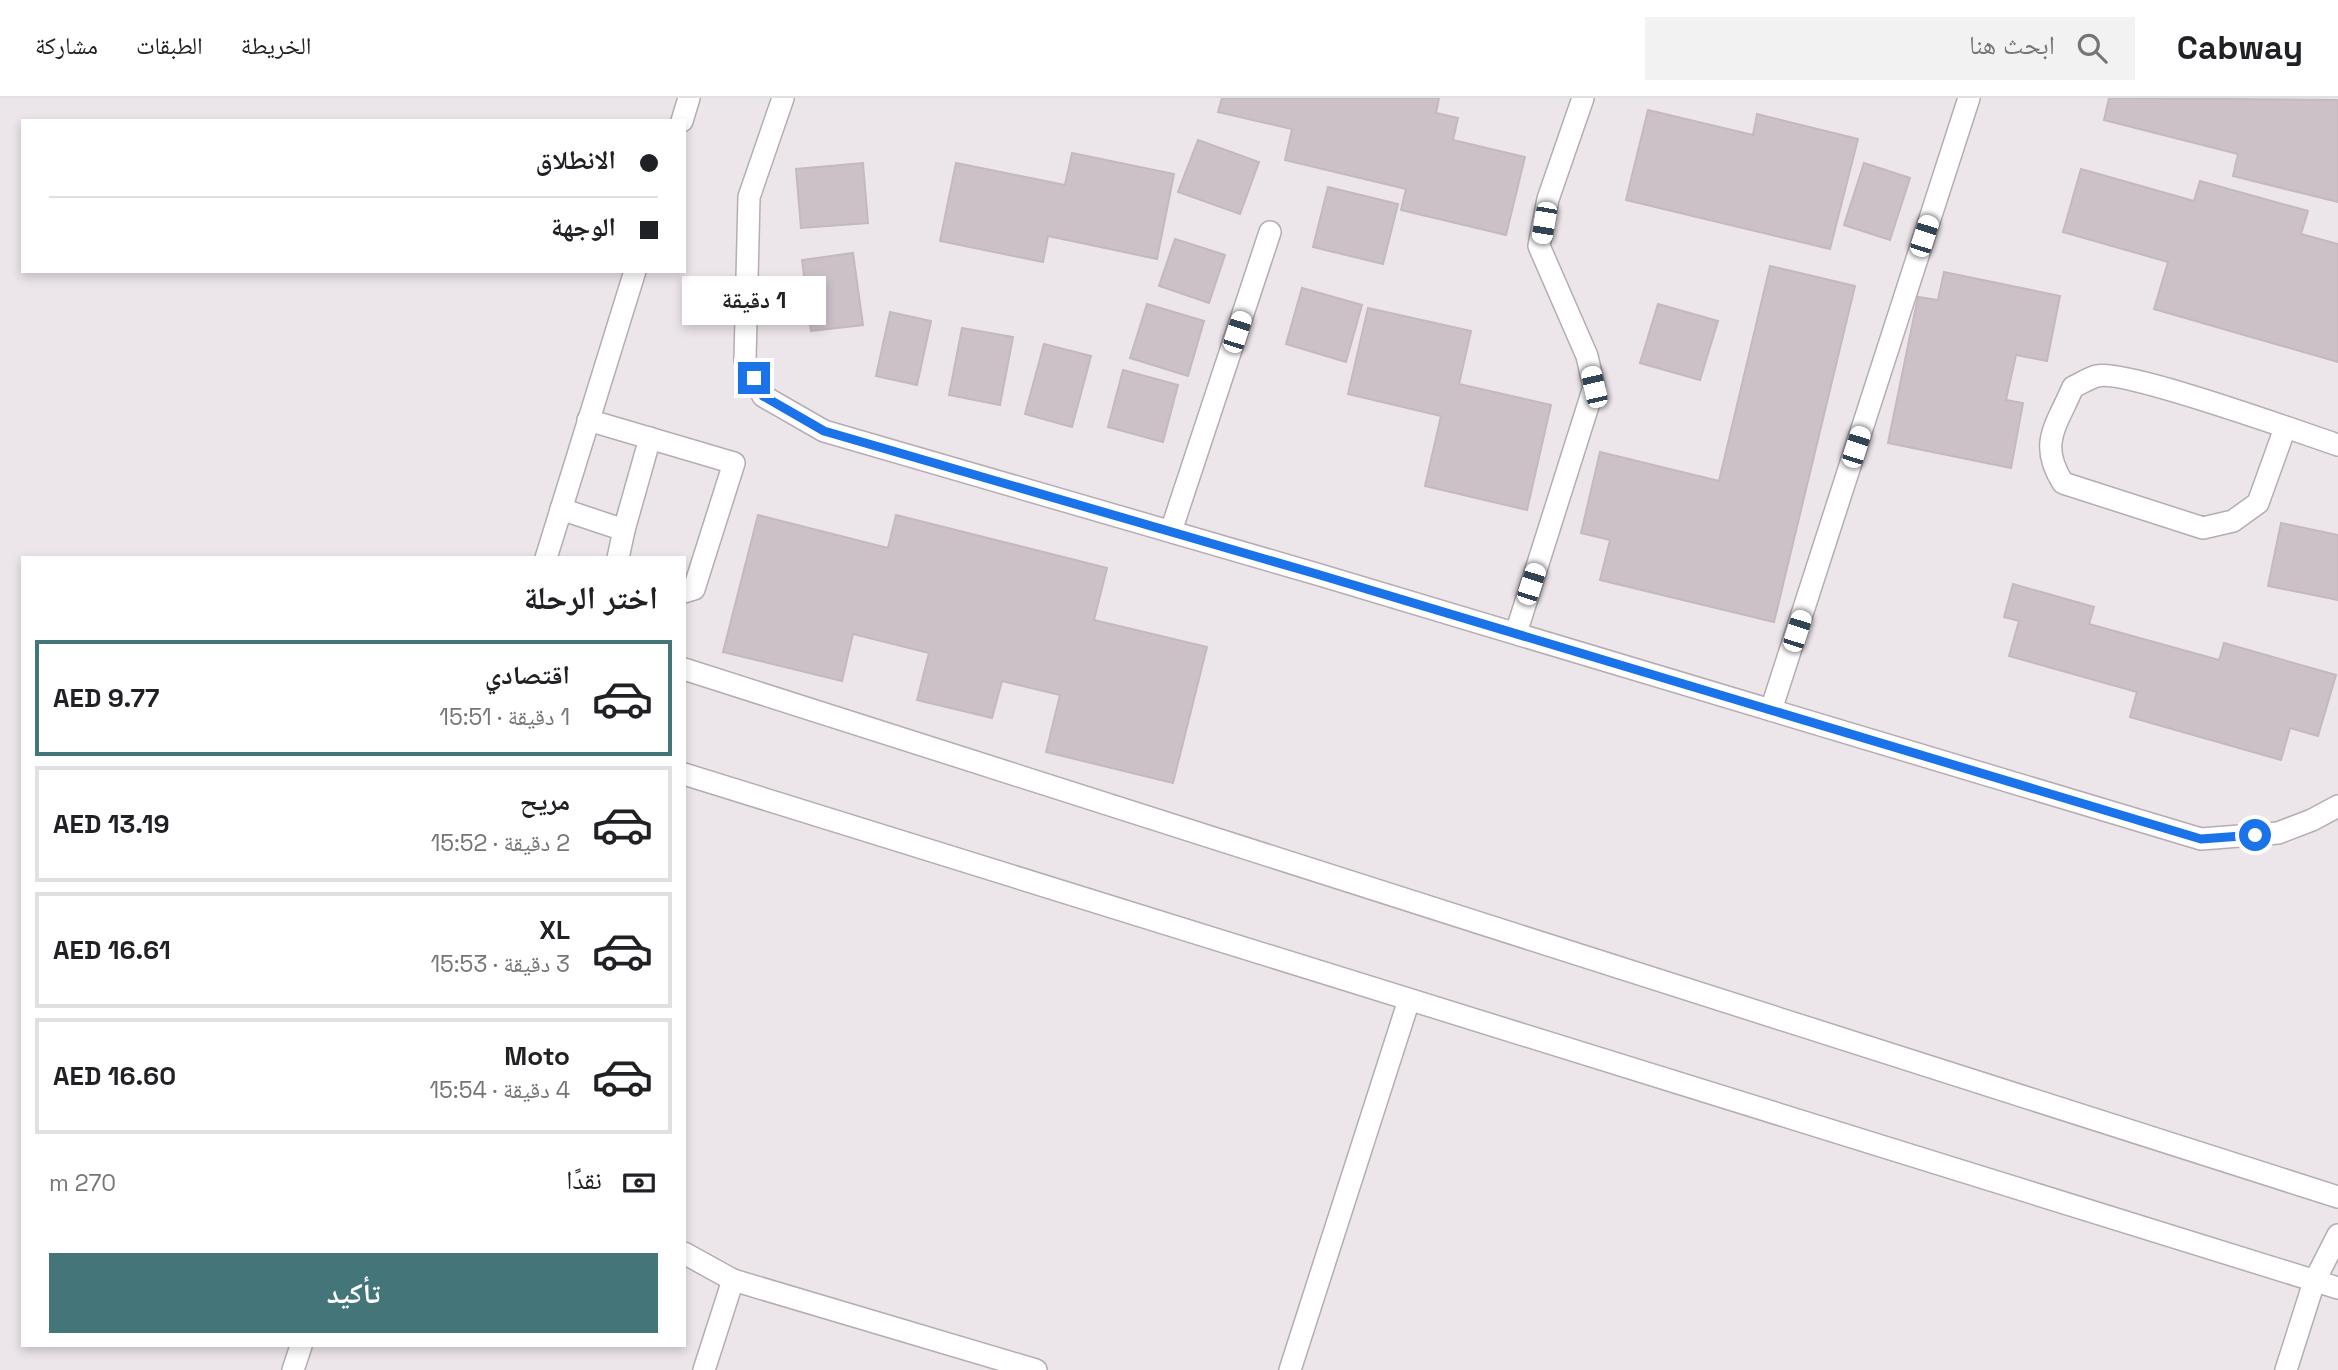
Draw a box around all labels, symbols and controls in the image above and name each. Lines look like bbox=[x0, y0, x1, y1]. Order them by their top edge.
search box bbox=[1645, 17, 2135, 80]
text: Cabway bbox=[2177, 27, 2303, 69]
text: ابحث هنا bbox=[1969, 28, 2055, 62]
icon: search bbox=[2073, 29, 2111, 67]
text: مشاركة bbox=[35, 30, 98, 61]
text: الطبقات bbox=[136, 30, 203, 61]
text: الخريطة bbox=[241, 30, 311, 61]
text: الانطلاق bbox=[536, 143, 616, 177]
car bbox=[1531, 200, 1558, 246]
text: الوجهة bbox=[551, 210, 616, 244]
car bbox=[1908, 213, 1941, 259]
callout: 1 دقيقة bbox=[682, 276, 826, 326]
text: 1 دقيقة bbox=[722, 285, 786, 315]
car bbox=[1221, 309, 1254, 355]
route end bbox=[738, 362, 770, 394]
car bbox=[1580, 364, 1609, 410]
car bbox=[1840, 424, 1873, 470]
car bbox=[1515, 561, 1548, 607]
text: اختر الرحلة bbox=[524, 578, 658, 618]
car bbox=[1781, 608, 1814, 654]
text: اقتصادي bbox=[485, 658, 570, 692]
icon: car bbox=[591, 667, 654, 730]
text: AED 9.77 bbox=[53, 681, 159, 715]
text: 1 دقيقة · 15:51 bbox=[439, 702, 570, 732]
text: مريح bbox=[520, 784, 570, 818]
icon: car bbox=[591, 793, 654, 856]
text: AED 13.19 bbox=[53, 807, 170, 841]
route start bbox=[2239, 819, 2271, 851]
text: 2 دقيقة · 15:52 bbox=[431, 828, 570, 858]
text: XL bbox=[539, 913, 570, 947]
icon: car bbox=[591, 919, 654, 982]
text: AED 16.61 bbox=[53, 933, 171, 967]
text: 3 دقيقة · 15:53 bbox=[430, 949, 570, 979]
text: Moto bbox=[504, 1039, 570, 1073]
icon: car bbox=[591, 1045, 654, 1108]
text: AED 16.60 bbox=[53, 1059, 176, 1093]
text: 4 دقيقة · 15:54 bbox=[429, 1075, 570, 1105]
text: نقدًا bbox=[566, 1163, 602, 1197]
icon: cash bbox=[620, 1164, 658, 1202]
text: 270 m bbox=[49, 1168, 116, 1198]
button: تأكيد bbox=[49, 1253, 658, 1333]

